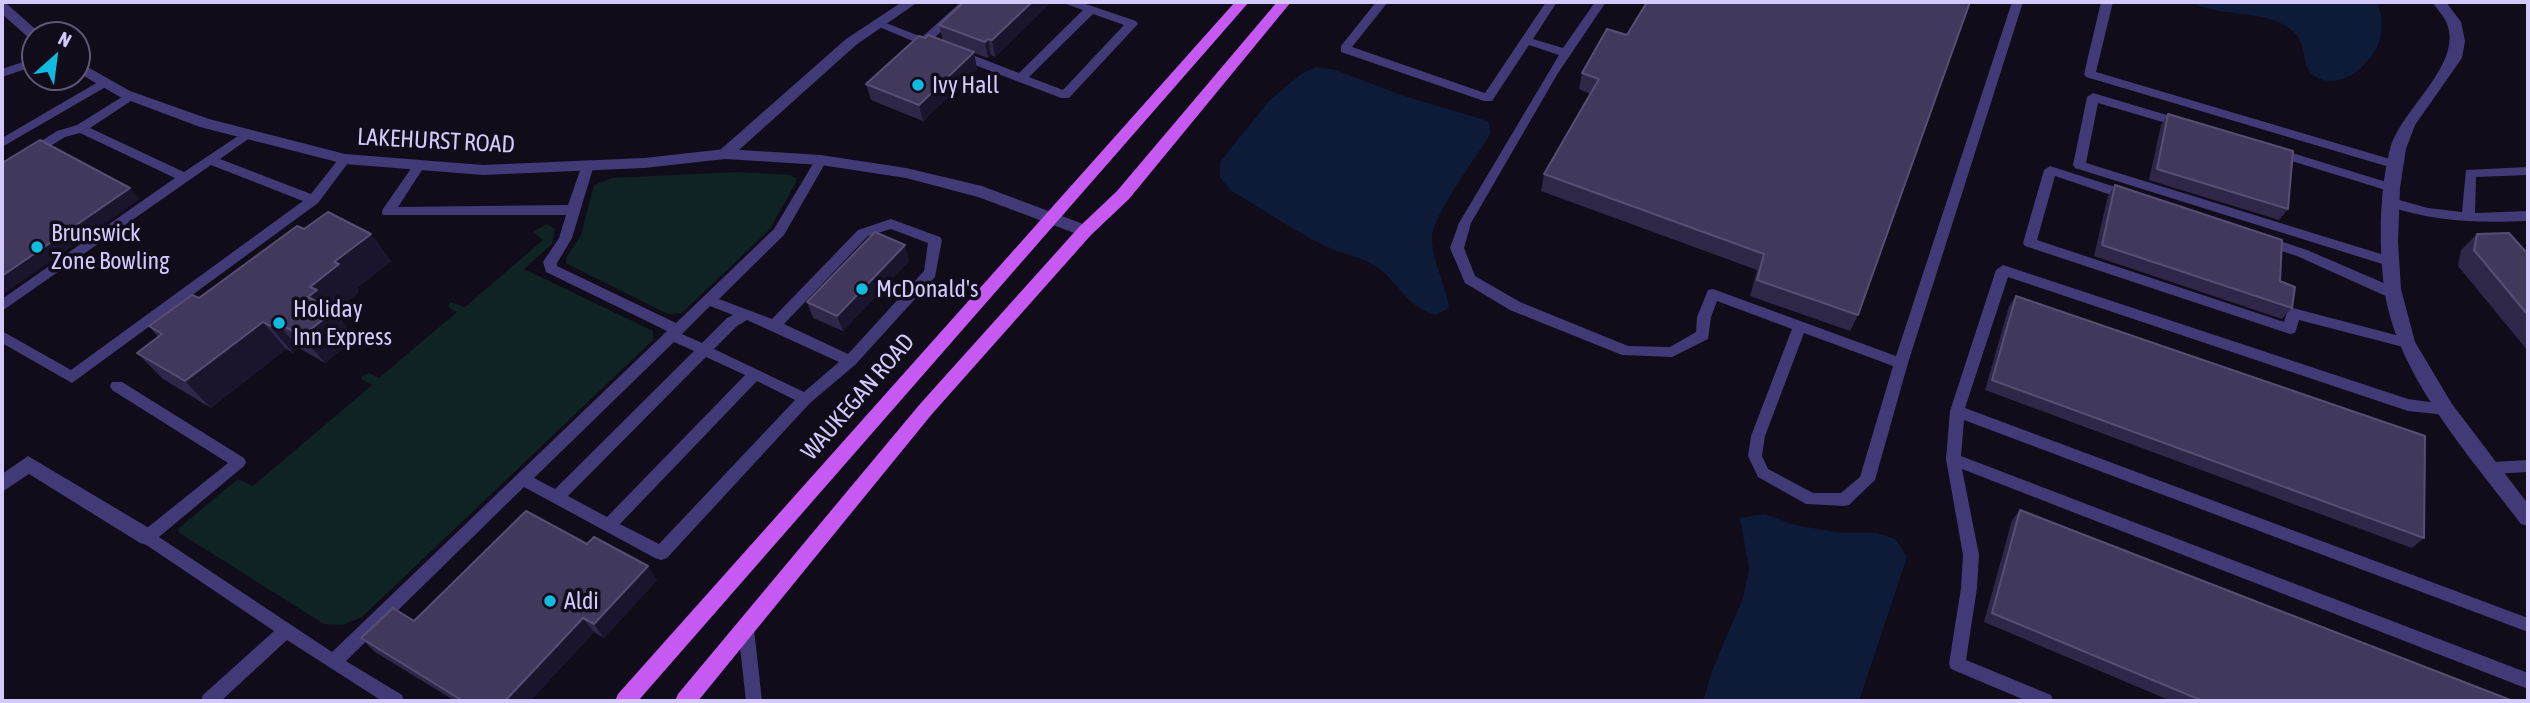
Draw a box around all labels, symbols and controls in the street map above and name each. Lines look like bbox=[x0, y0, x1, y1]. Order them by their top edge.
north arrow bbox=[21, 21, 91, 91]
text: N bbox=[55, 27, 75, 52]
place label: Ivy Hall bbox=[932, 71, 999, 99]
marker: Ivy Hall bbox=[910, 77, 926, 93]
street label: LAKEHURST ROAD bbox=[356, 122, 516, 160]
place label: Brunswick Zone Bowling bbox=[51, 219, 169, 275]
marker: Brunswick Zone Bowling bbox=[29, 239, 45, 255]
place label: McDonald's bbox=[876, 275, 978, 303]
marker: McDonald's bbox=[854, 281, 870, 297]
place label: Holiday Inn Express bbox=[293, 295, 392, 351]
marker: Holiday Inn Express bbox=[271, 315, 287, 331]
street label: WAUKEGAN ROAD bbox=[795, 328, 921, 466]
place label: Aldi bbox=[564, 587, 599, 615]
marker: Aldi bbox=[542, 593, 558, 609]

